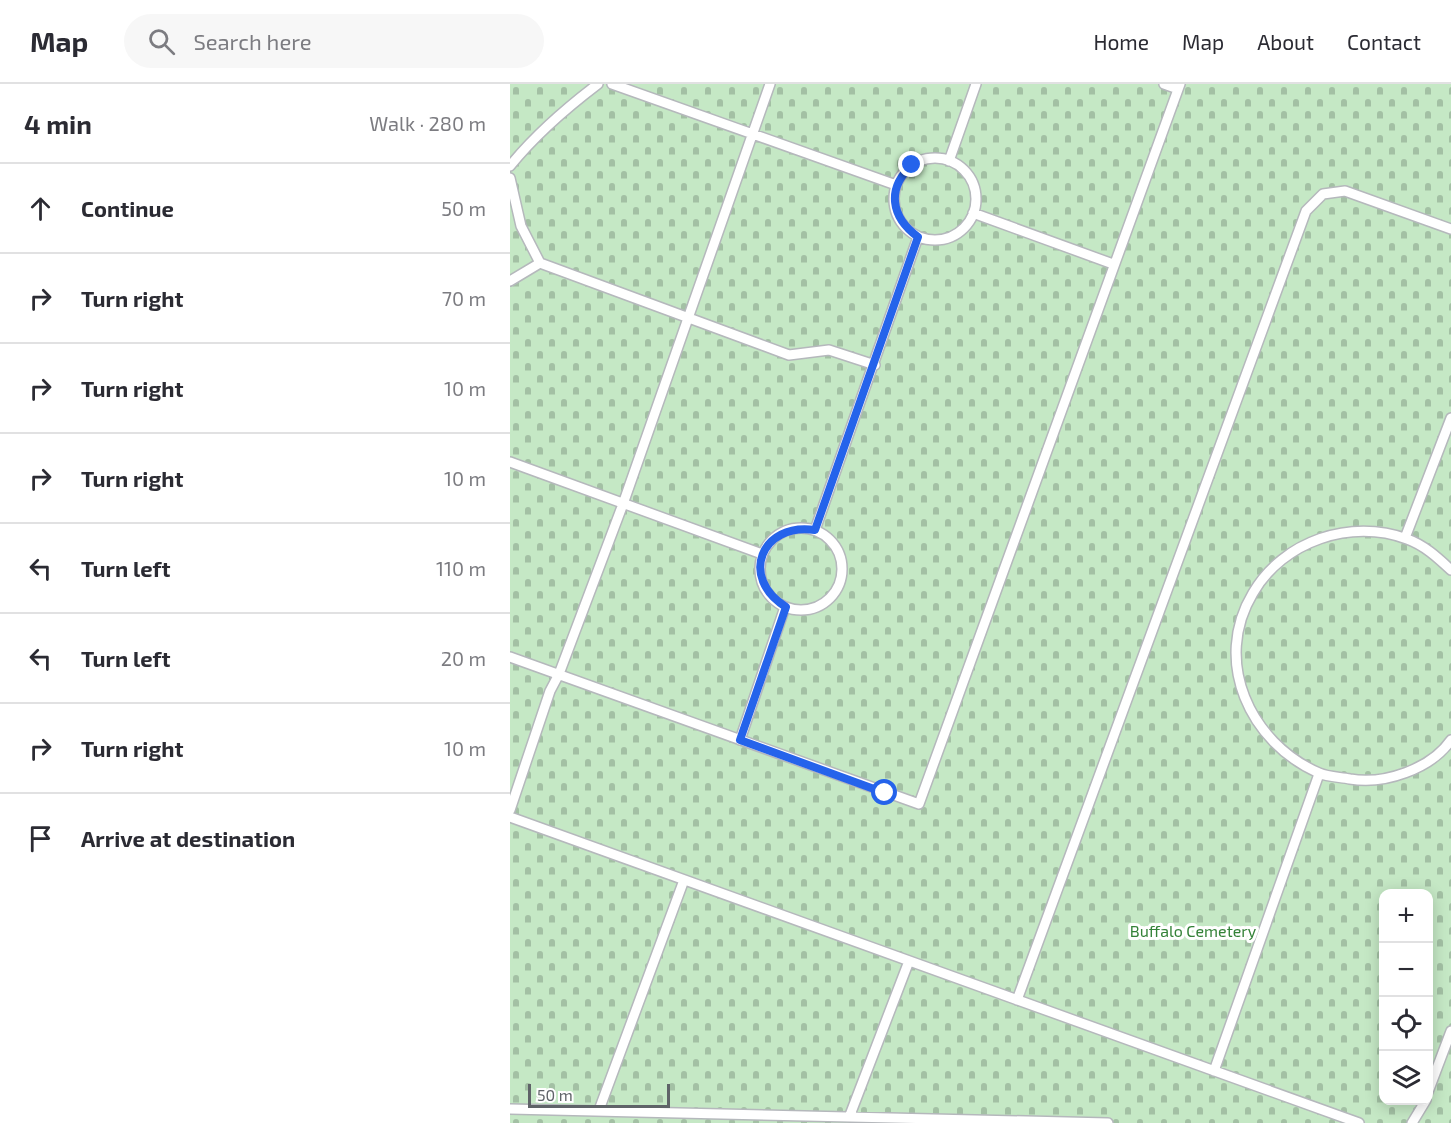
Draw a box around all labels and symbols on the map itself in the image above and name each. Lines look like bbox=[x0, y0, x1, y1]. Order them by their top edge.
route end bbox=[898, 151, 924, 177]
route start bbox=[871, 779, 897, 805]
park label: Buffalo Cemetery bbox=[1130, 921, 1257, 940]
scale bar bbox=[528, 1081, 670, 1108]

